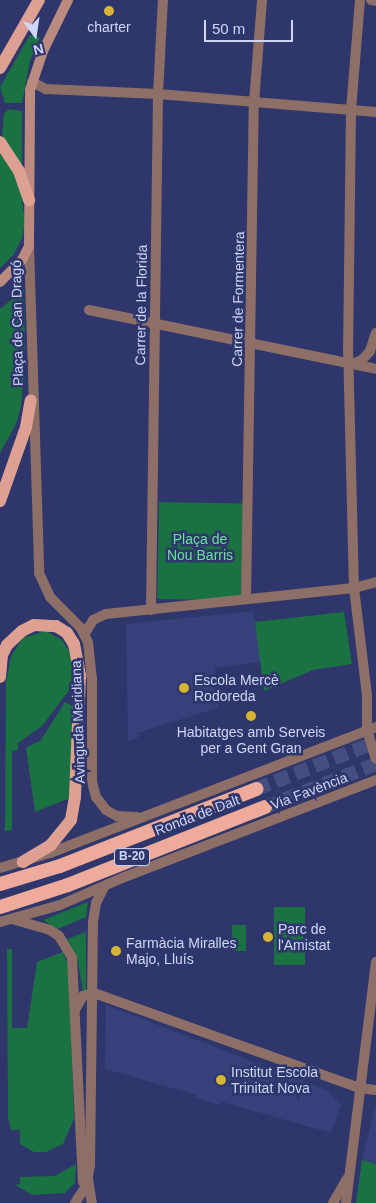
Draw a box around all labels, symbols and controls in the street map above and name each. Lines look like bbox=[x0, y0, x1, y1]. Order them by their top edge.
marker: charter bbox=[103, 5, 115, 17]
north arrow bbox=[10, 10, 60, 60]
scale bar bbox=[206, 10, 295, 42]
place label: charter bbox=[87, 19, 131, 35]
text: 50 m bbox=[212, 20, 245, 37]
text: N bbox=[32, 41, 45, 59]
street label: Carrer de Formentera bbox=[228, 231, 248, 367]
street label: Carrer de la Florida bbox=[132, 245, 150, 365]
street label: Plaça de Can Dragó bbox=[8, 260, 26, 386]
park label: Plaça de Nou Barris bbox=[167, 531, 233, 564]
street label: Avinguda Meridiana bbox=[67, 660, 89, 784]
place label: Escola Mercè Rodoreda bbox=[194, 672, 279, 704]
marker: Escola Mercè Rodoreda bbox=[178, 682, 190, 694]
marker: Habitatges amb Serveis per a Gent Gran bbox=[245, 710, 257, 722]
place label: Habitatges amb Serveis per a Gent Gran bbox=[177, 724, 325, 756]
street label: Via Favència bbox=[268, 769, 350, 813]
street label: Ronda de Dalt bbox=[152, 791, 242, 839]
road number: B-20 bbox=[113, 848, 151, 866]
place label: Parc de l'Amistat bbox=[278, 921, 330, 954]
marker: Parc de l'Amistat bbox=[262, 931, 274, 943]
place label: Farmàcia Miralles Majo, Lluís bbox=[126, 935, 236, 968]
marker: Farmàcia Miralles Majo, Lluís bbox=[110, 945, 122, 957]
place label: Institut Escola Trinitat Nova bbox=[231, 1064, 318, 1096]
marker: Institut Escola Trinitat Nova bbox=[215, 1074, 227, 1086]

